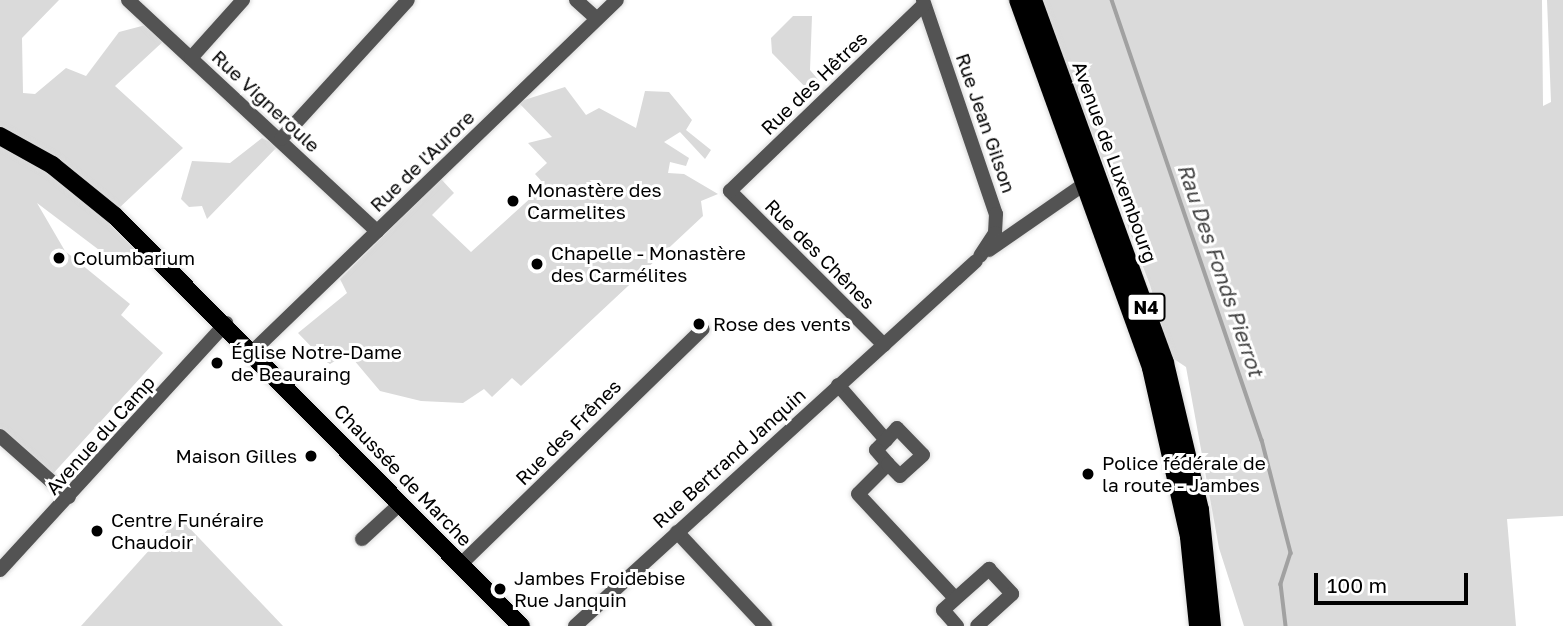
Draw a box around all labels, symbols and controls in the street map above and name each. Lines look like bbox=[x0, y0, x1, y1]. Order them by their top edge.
street label: Rue des Hêtres bbox=[756, 27, 872, 139]
street label: Rue Vigneroule bbox=[207, 45, 325, 157]
street label: Rue Jean Gilson bbox=[951, 50, 1021, 196]
street label: Avenue de Luxembourg bbox=[1068, 58, 1162, 266]
street label: Rue de l'Aurore bbox=[365, 106, 479, 216]
water label: Rau Des Fonds Pierrot bbox=[1173, 160, 1269, 380]
place label: Monastère des Carmelites bbox=[527, 179, 662, 223]
marker: Monastère des Carmelites bbox=[505, 193, 521, 209]
street label: Rue des Chênes bbox=[760, 194, 880, 314]
place label: Chapelle - Monastère des Carmélites bbox=[551, 242, 746, 286]
place label: Columbarium bbox=[73, 247, 195, 269]
marker: Columbarium bbox=[51, 250, 67, 266]
marker: Chapelle - Monastère des Carmélites bbox=[529, 256, 545, 272]
road number: N4 bbox=[1125, 292, 1167, 321]
place label: Rose des vents bbox=[713, 313, 851, 335]
marker: Rose des vents bbox=[691, 316, 707, 332]
place label: Église Notre-Dame de Beauraing bbox=[231, 341, 402, 385]
marker: Église Notre-Dame de Beauraing bbox=[209, 355, 225, 371]
street label: Avenue du Camp bbox=[41, 371, 159, 499]
street label: Rue des Frênes bbox=[511, 375, 625, 489]
street label: Rue Bertrand Janquin bbox=[648, 383, 810, 533]
street label: Chaussée de Marche bbox=[329, 399, 477, 551]
place label: Maison Gilles bbox=[175, 445, 297, 467]
marker: Maison Gilles bbox=[303, 448, 319, 464]
place label: Police fédérale de la route - Jambes bbox=[1102, 452, 1266, 496]
marker: Police fédérale de la route - Jambes bbox=[1080, 466, 1096, 482]
place label: Centre Funéraire Chaudoir bbox=[111, 509, 264, 553]
marker: Centre Funéraire Chaudoir bbox=[89, 523, 105, 539]
scale bar bbox=[1318, 560, 1472, 604]
place label: Jambes Froidebise Rue Janquin bbox=[514, 567, 685, 611]
text: 100 m bbox=[1327, 572, 1387, 598]
marker: Jambes Froidebise Rue Janquin bbox=[492, 581, 508, 597]

